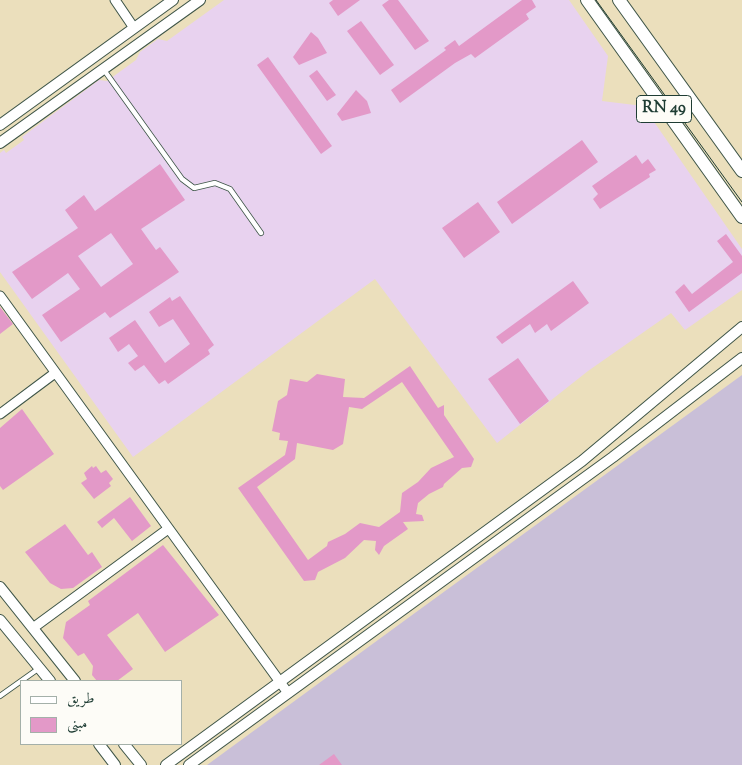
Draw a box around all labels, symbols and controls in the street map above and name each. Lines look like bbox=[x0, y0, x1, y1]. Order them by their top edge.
road number: RN 49 bbox=[636, 96, 692, 122]
legend bbox=[20, 680, 182, 745]
text: طريق bbox=[67, 689, 94, 710]
text: مبنى bbox=[67, 714, 87, 735]

